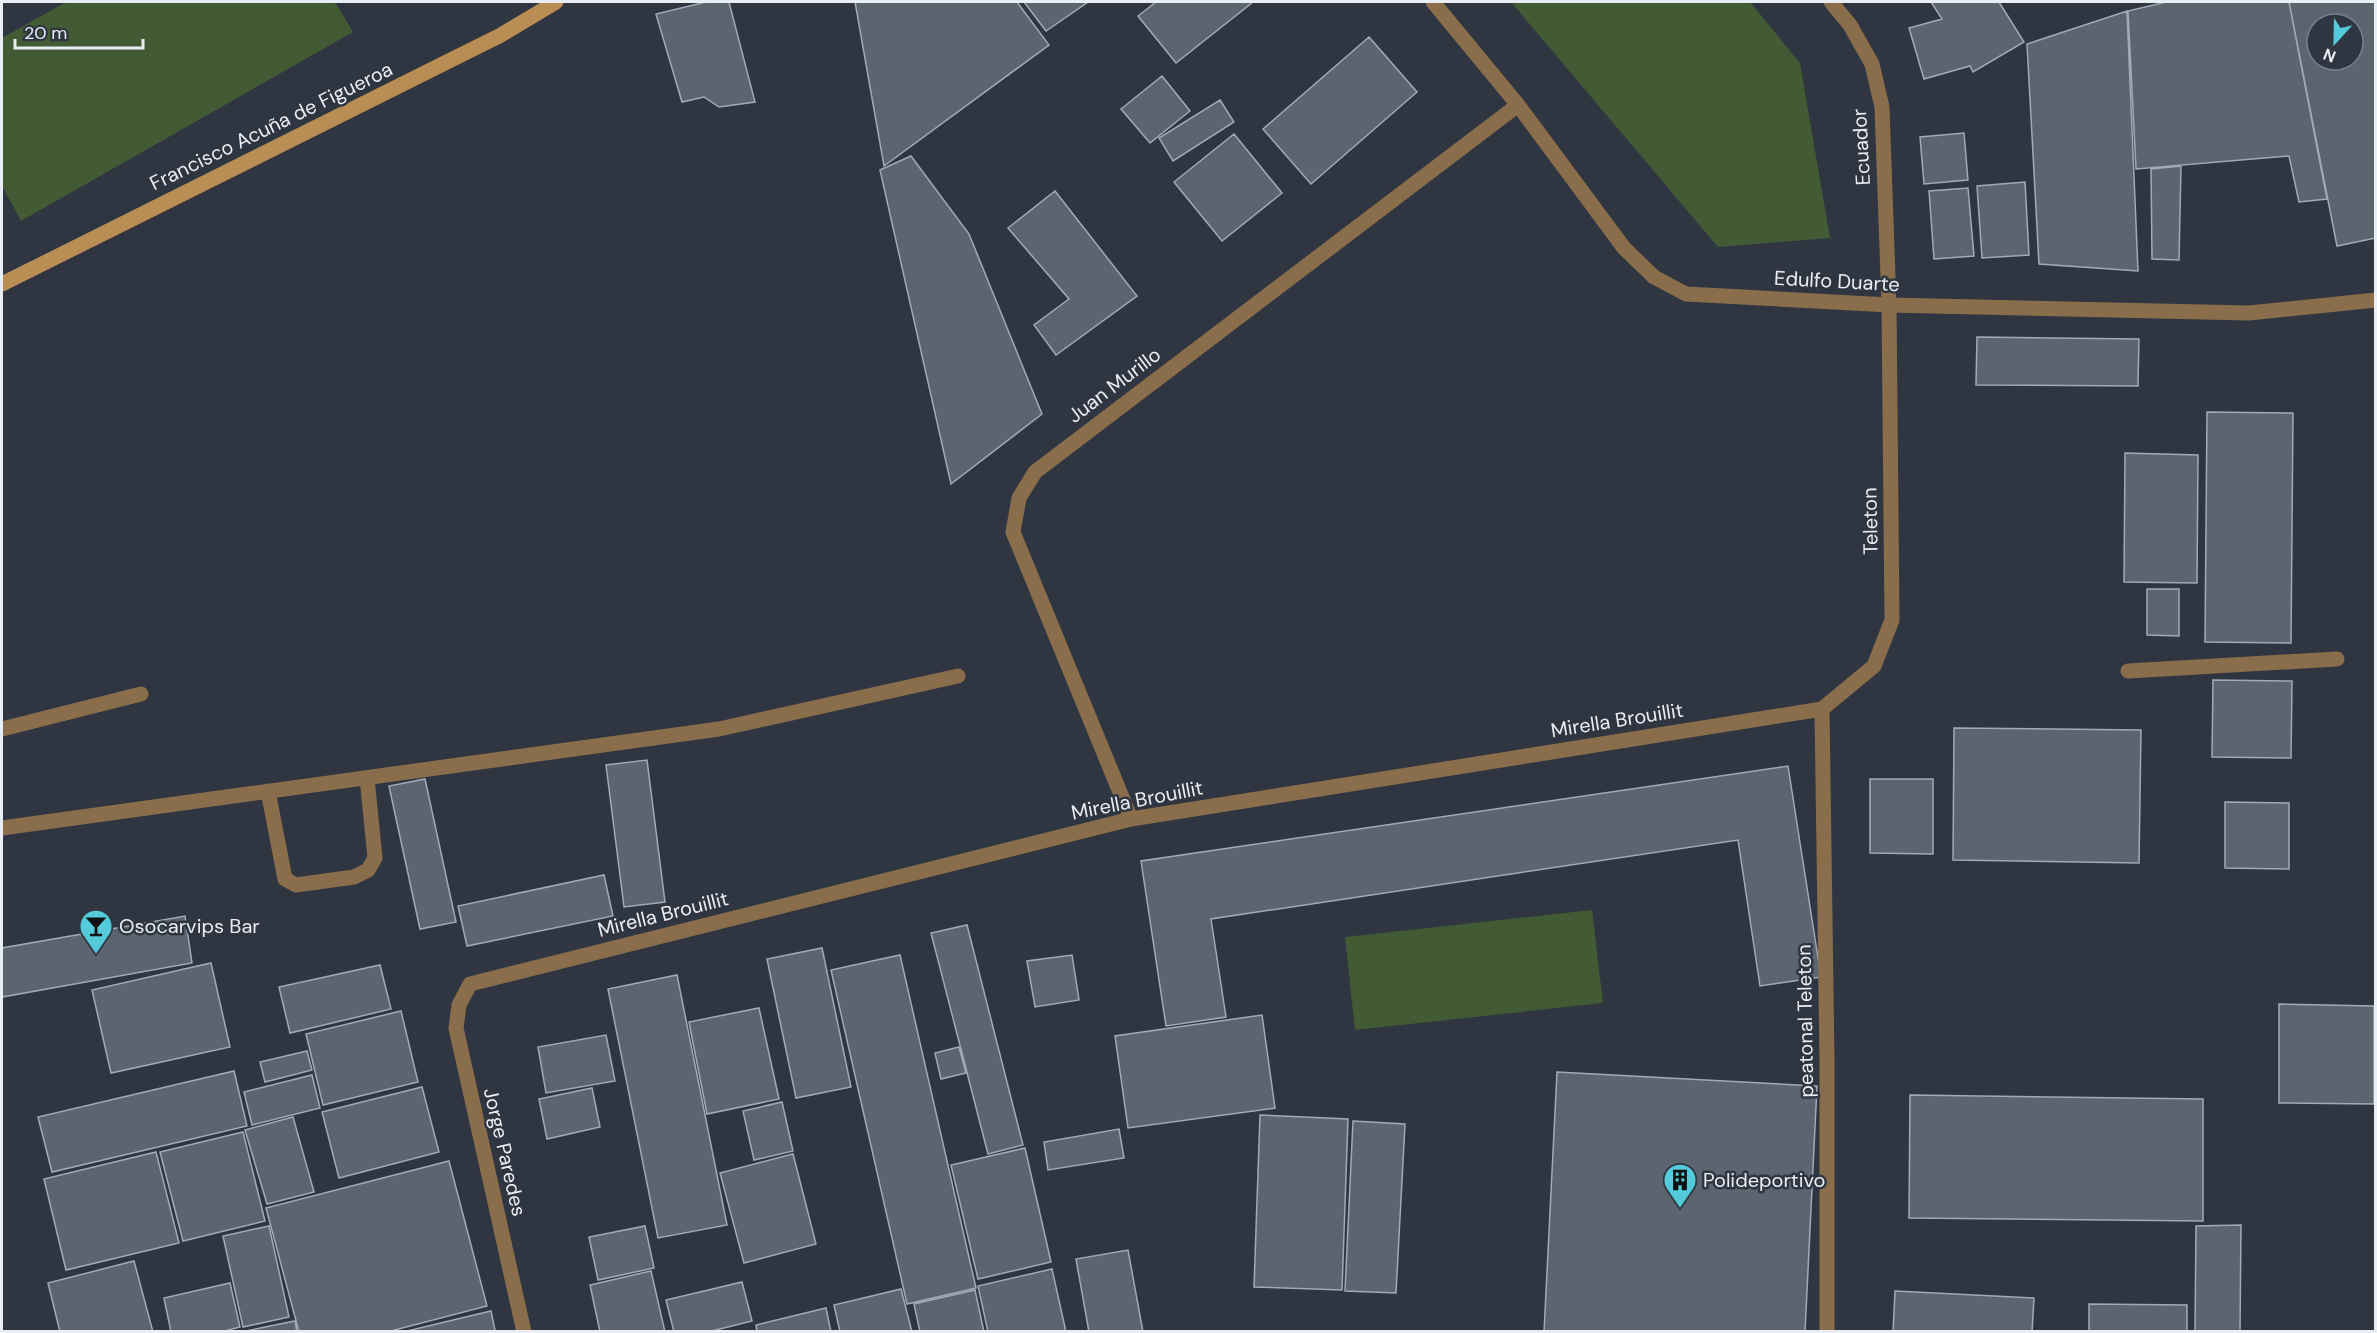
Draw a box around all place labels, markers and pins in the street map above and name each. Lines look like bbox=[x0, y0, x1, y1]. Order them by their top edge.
bar icon: Osocarvips Bar bbox=[78, 908, 114, 955]
place label: Osocarvips Bar bbox=[119, 913, 260, 939]
building icon: Polideportivo bbox=[1662, 1162, 1698, 1209]
place label: Polideportivo bbox=[1703, 1167, 1825, 1193]

